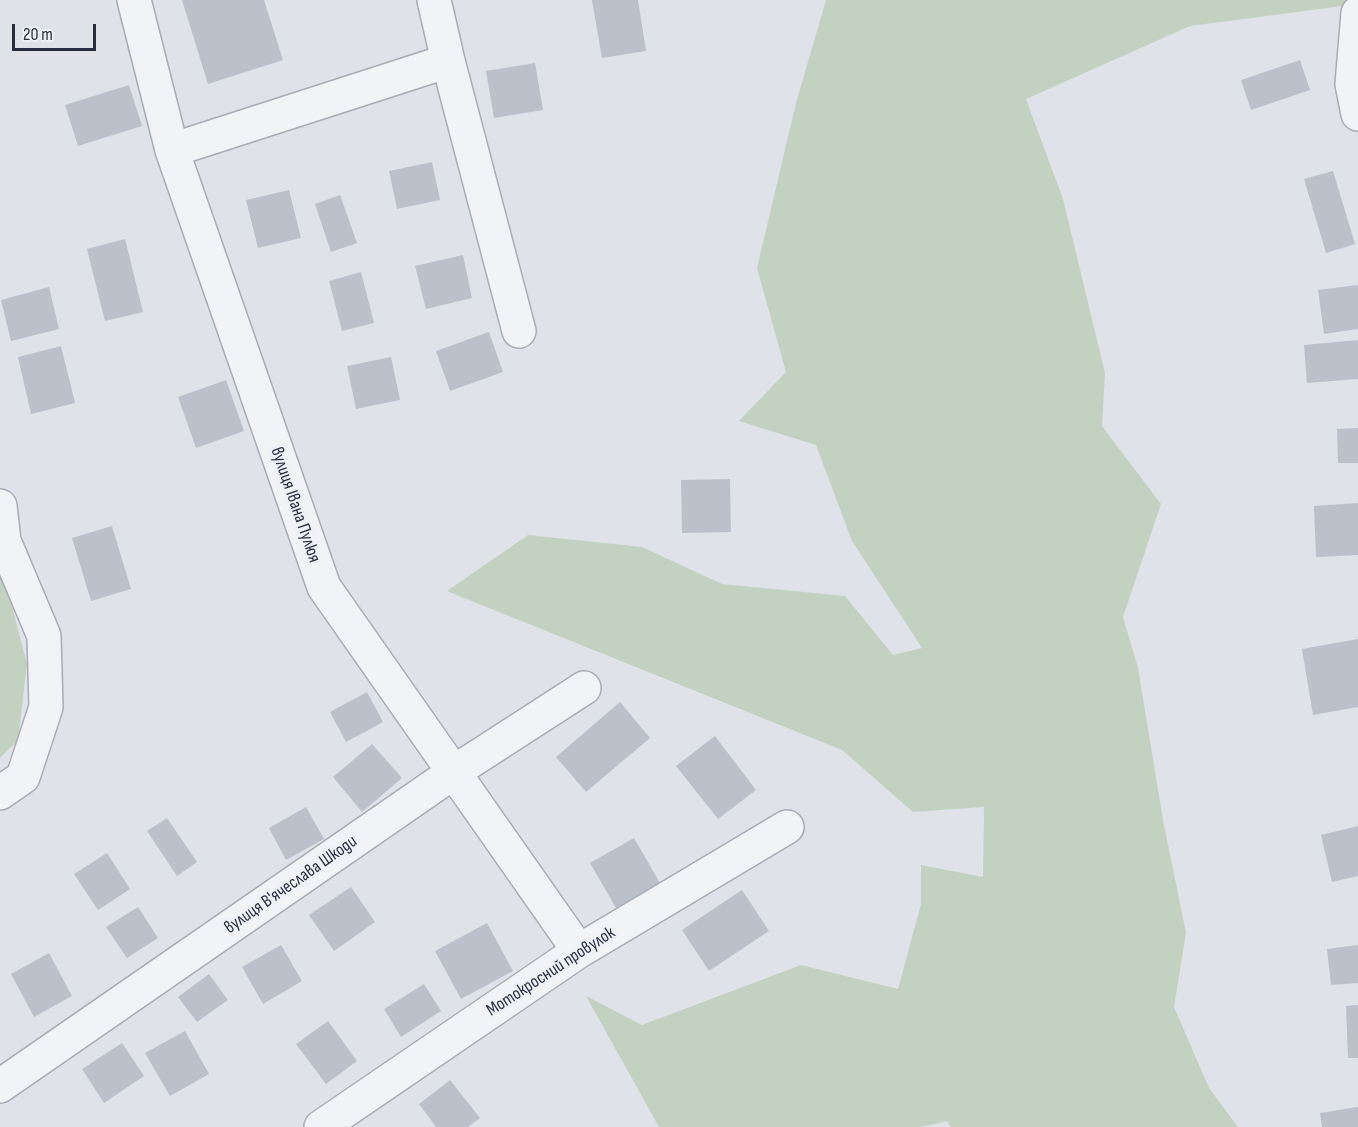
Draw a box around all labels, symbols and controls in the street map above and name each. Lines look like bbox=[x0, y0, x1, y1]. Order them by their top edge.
scale bar bbox=[15, 12, 99, 50]
text: 20 m bbox=[23, 24, 53, 45]
street label: вулиця Івана Пулюя bbox=[265, 445, 325, 565]
street label: вулиця В'ячеслава Шкоди bbox=[220, 831, 362, 939]
street label: Мотокросний провулок bbox=[483, 922, 619, 1022]

